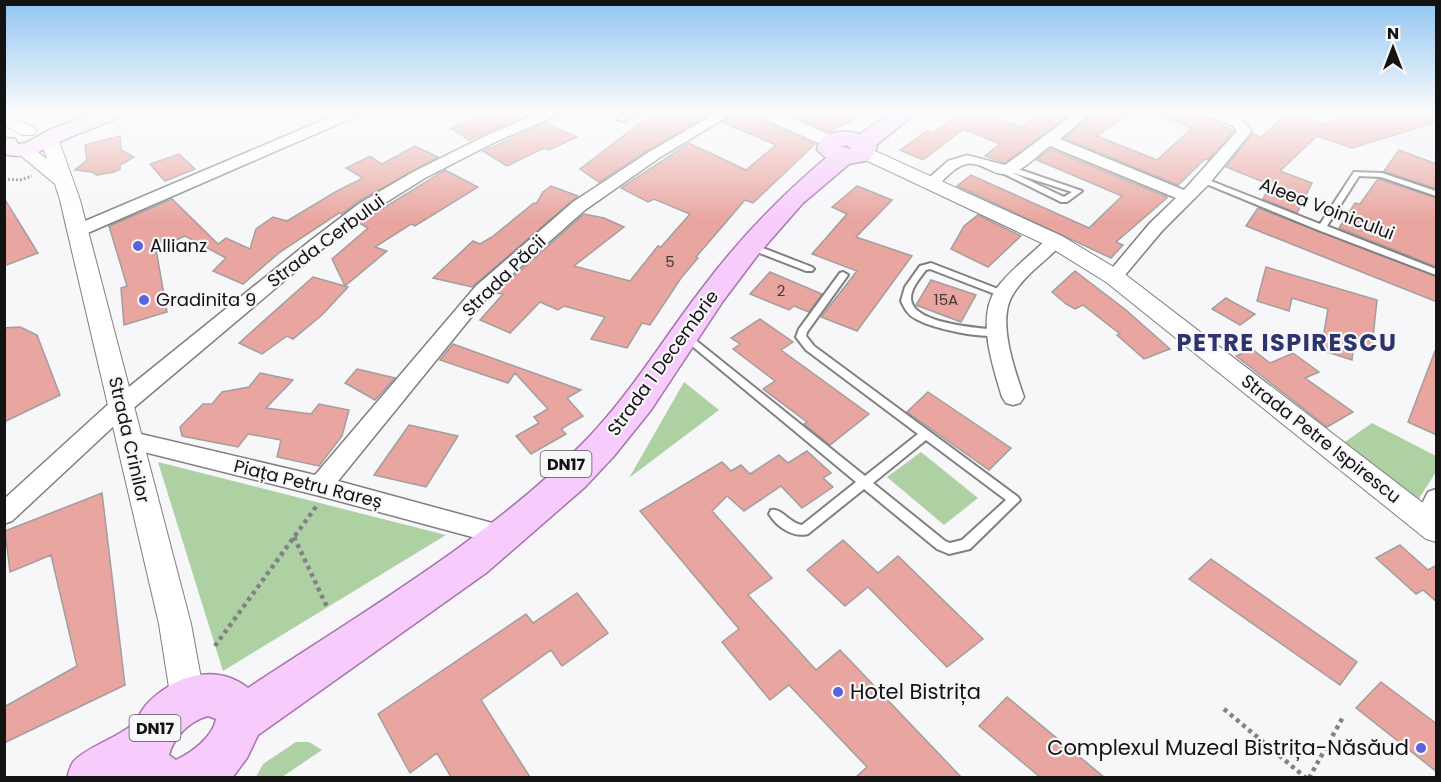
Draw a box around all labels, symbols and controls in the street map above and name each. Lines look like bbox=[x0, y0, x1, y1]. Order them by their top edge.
north arrow bbox=[1363, 18, 1423, 78]
text: N bbox=[1387, 22, 1399, 45]
street label: Aleea Voinicului bbox=[1256, 171, 1398, 246]
street label: Strada Cerbului bbox=[262, 188, 390, 293]
street label: Strada Păcii bbox=[456, 229, 551, 322]
place label: Allianz bbox=[150, 233, 207, 258]
marker: Allianz bbox=[131, 239, 145, 253]
house number: 5 bbox=[665, 251, 675, 272]
house number: 2 bbox=[777, 280, 785, 301]
street label: Strada 1 Decembrie bbox=[601, 285, 724, 441]
place label: Gradinita 9 bbox=[156, 287, 256, 312]
house number: 15A bbox=[934, 289, 958, 310]
marker: Gradinita 9 bbox=[137, 293, 151, 307]
district label: PETRE ISPIRESCU bbox=[1177, 326, 1397, 359]
street label: Strada Petre Ispirescu bbox=[1236, 368, 1406, 509]
street label: Strada Crinilor bbox=[103, 374, 156, 506]
road number: DN17 bbox=[540, 451, 592, 477]
street label: Piața Petru Rareș bbox=[231, 453, 385, 514]
place label: Hotel Bistrița bbox=[850, 677, 981, 706]
marker: Hotel Bistrița bbox=[831, 685, 845, 699]
road number: DN17 bbox=[130, 715, 180, 741]
place label: Complexul Muzeal Bistrița-Năsăud bbox=[1047, 733, 1409, 762]
marker: Complexul Muzeal Bistrița-Năsăud bbox=[1414, 741, 1428, 755]

